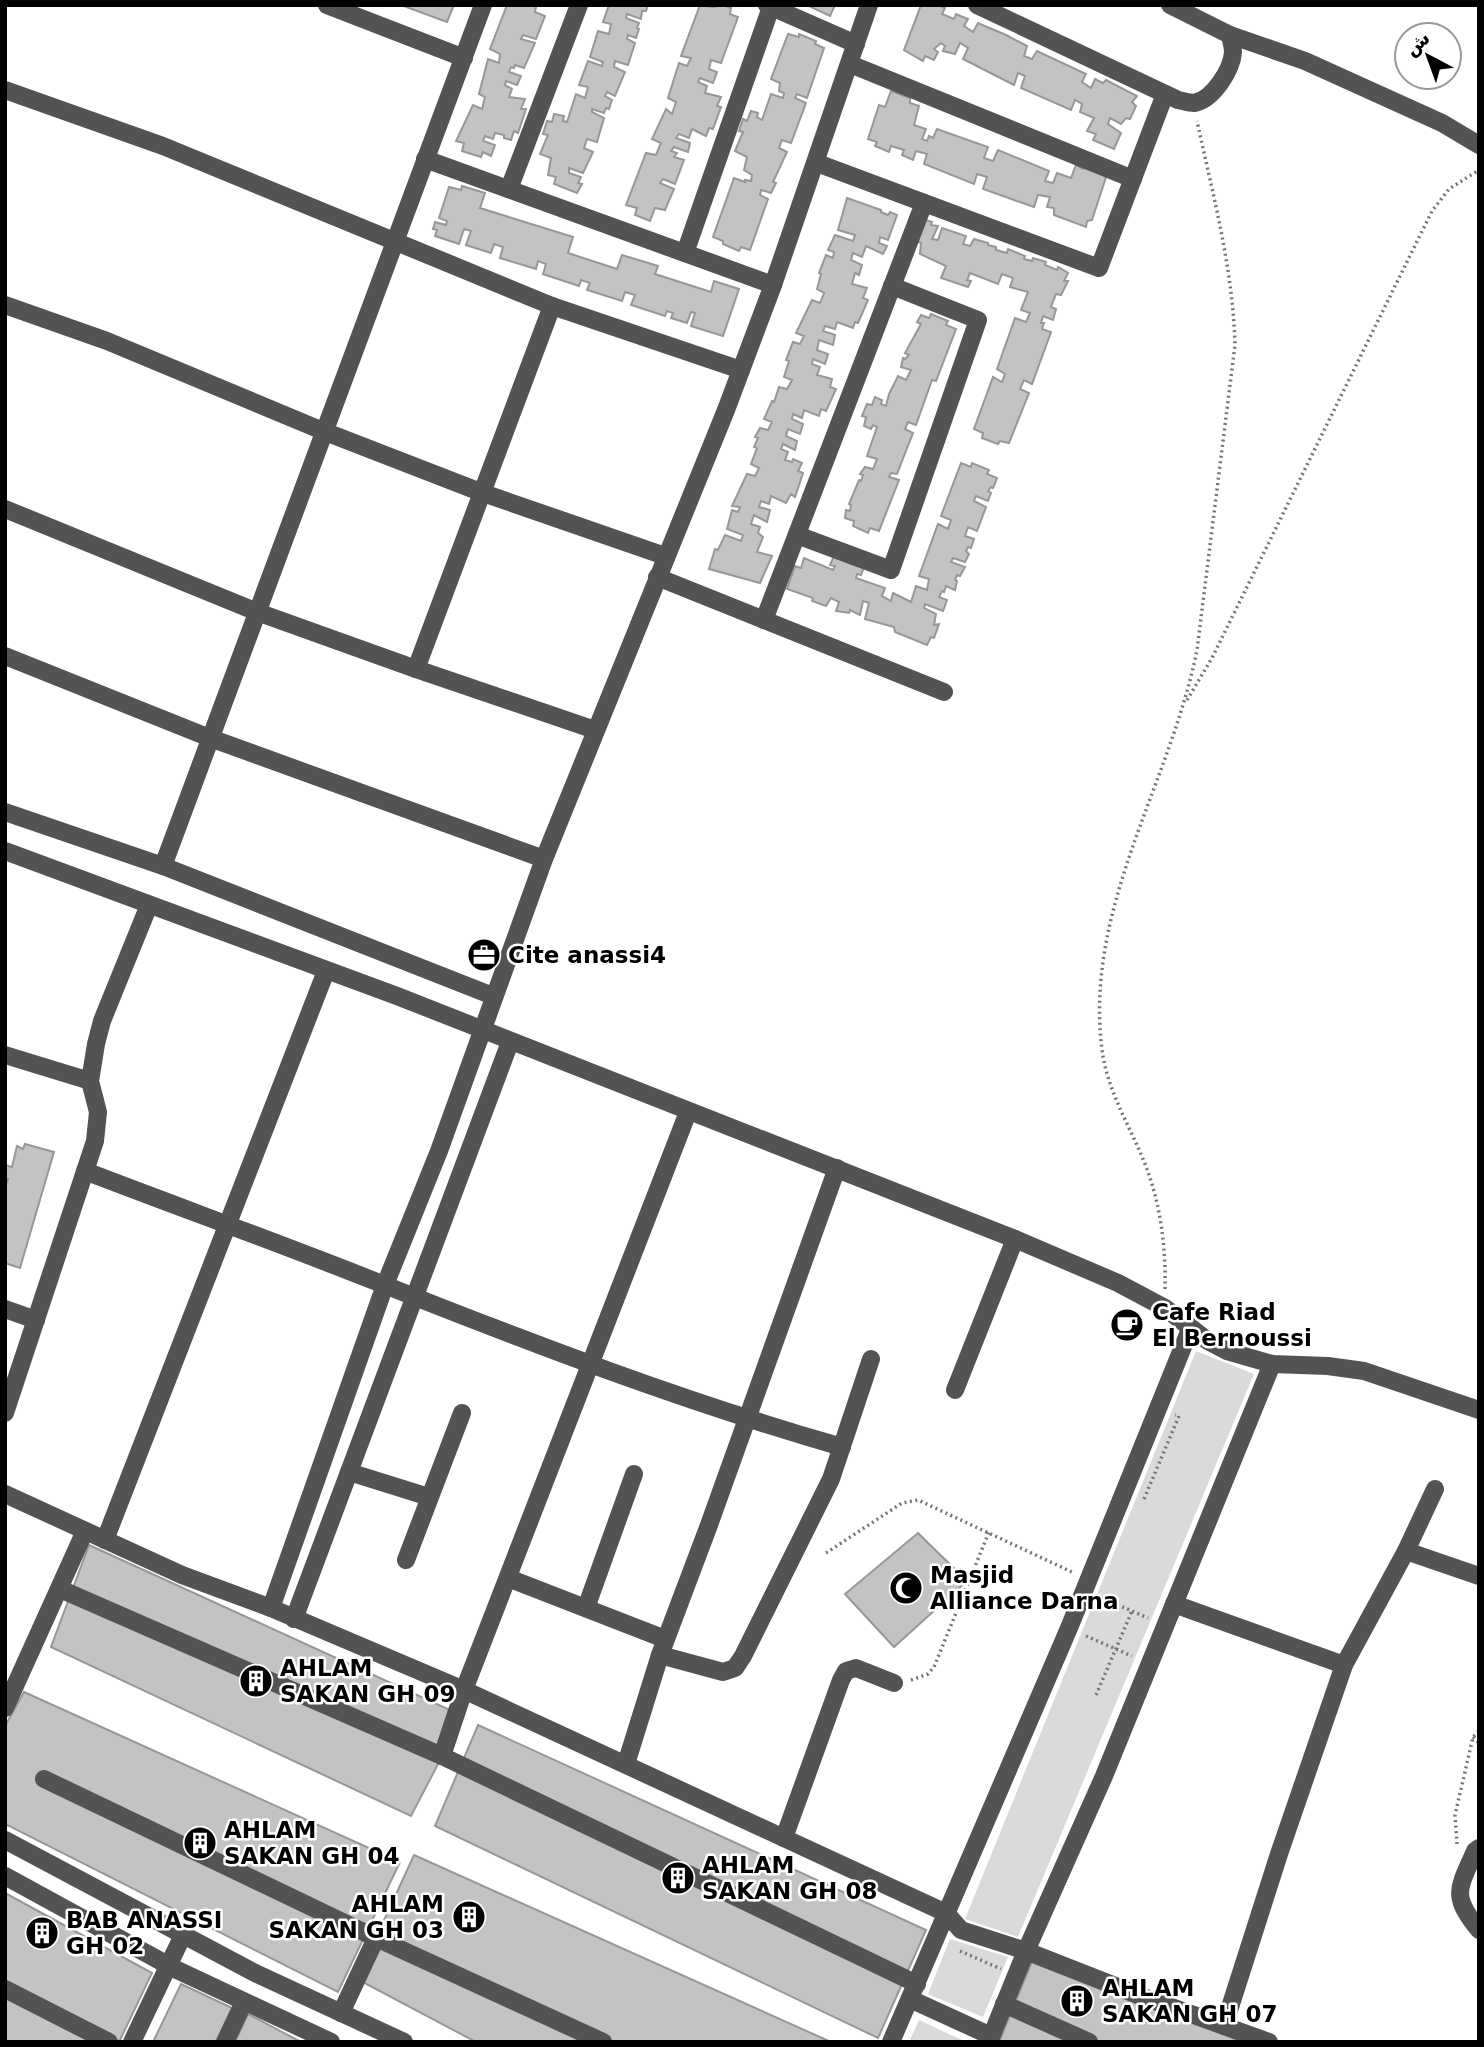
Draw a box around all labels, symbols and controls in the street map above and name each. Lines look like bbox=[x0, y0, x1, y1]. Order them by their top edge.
north arrow bbox=[1393, 21, 1463, 91]
text: ش bbox=[1400, 26, 1435, 61]
office icon: Cite anassi4 bbox=[465, 936, 503, 974]
place label: Cite anassi4 bbox=[508, 942, 666, 968]
place label: Cafe Riad El Bernoussi bbox=[1152, 1299, 1312, 1351]
cafe icon: Cafe Riad El Bernoussi bbox=[1108, 1306, 1146, 1344]
place label: Masjid Alliance Darna bbox=[930, 1562, 1118, 1614]
mosque icon: Masjid Alliance Darna bbox=[887, 1569, 925, 1607]
place label: AHLAM SAKAN GH 09 bbox=[280, 1655, 455, 1707]
building icon: AHLAM SAKAN GH 09 bbox=[237, 1662, 275, 1700]
place label: AHLAM SAKAN GH 04 bbox=[224, 1817, 399, 1869]
building icon: AHLAM SAKAN GH 04 bbox=[181, 1824, 219, 1862]
place label: AHLAM SAKAN GH 08 bbox=[702, 1852, 877, 1904]
building icon: AHLAM SAKAN GH 08 bbox=[659, 1859, 697, 1897]
place label: AHLAM SAKAN GH 03 bbox=[269, 1891, 444, 1943]
building icon: AHLAM SAKAN GH 03 bbox=[450, 1898, 488, 1936]
place label: BAB ANASSI GH 02 bbox=[66, 1907, 222, 1959]
building icon: BAB ANASSI GH 02 bbox=[23, 1914, 61, 1952]
place label: AHLAM SAKAN GH 07 bbox=[1102, 1975, 1277, 2027]
building icon: AHLAM SAKAN GH 07 bbox=[1058, 1982, 1096, 2020]

